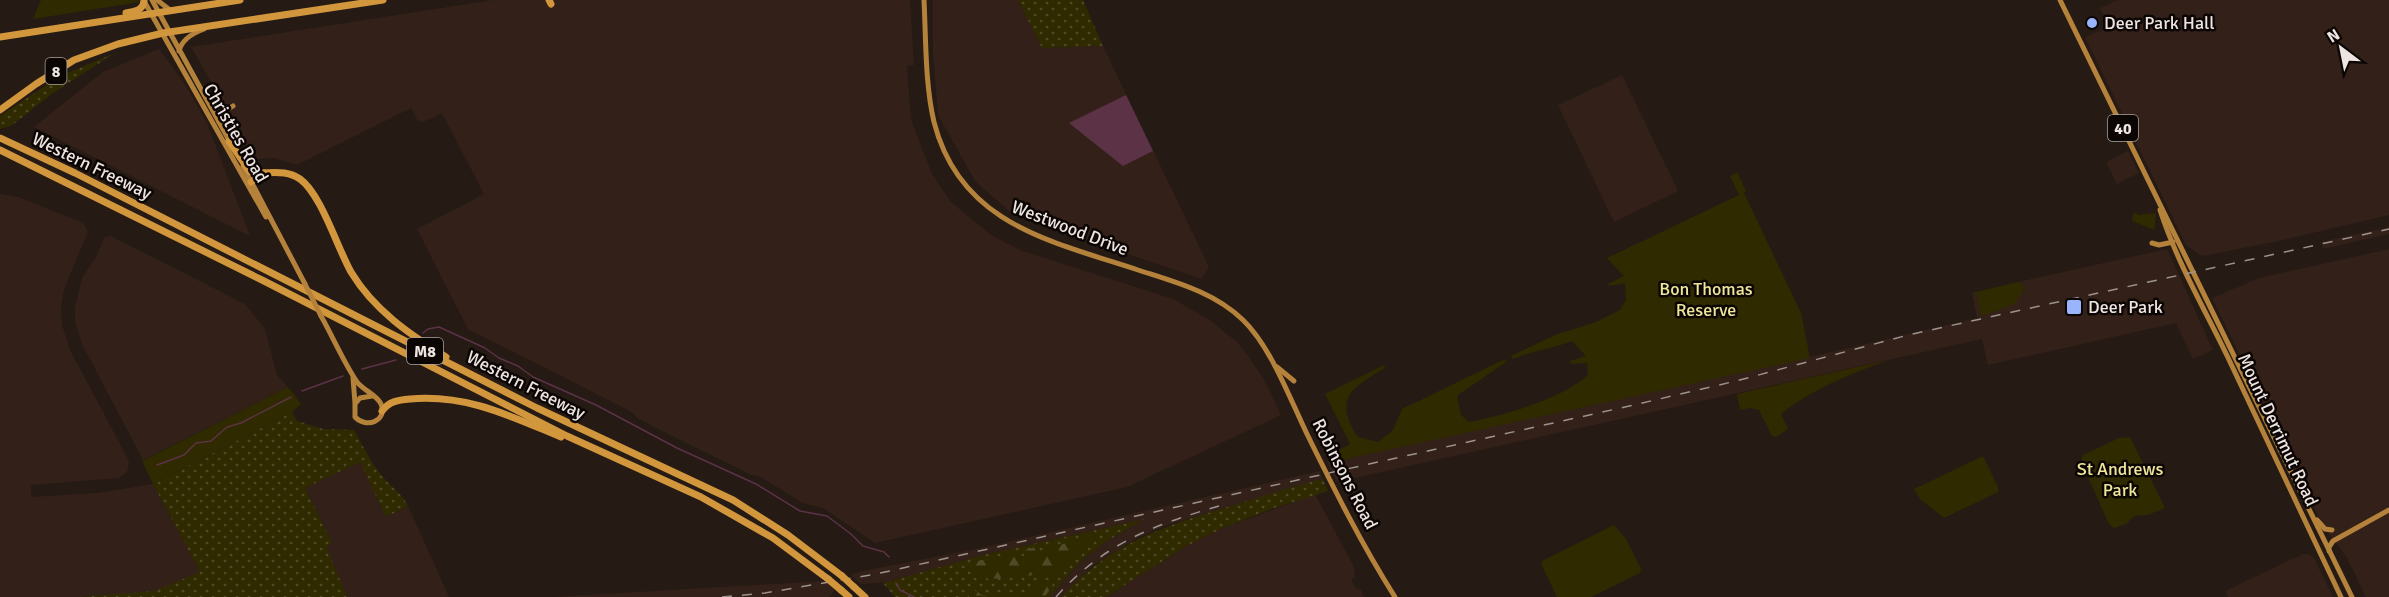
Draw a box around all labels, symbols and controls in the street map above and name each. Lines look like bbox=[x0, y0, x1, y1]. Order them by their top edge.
place label: Deer Park Hall bbox=[2104, 12, 2214, 34]
marker: Deer Park Hall bbox=[2085, 16, 2099, 30]
north arrow bbox=[2311, 18, 2371, 78]
text: N bbox=[2324, 25, 2344, 48]
road number: 8 bbox=[46, 58, 66, 84]
street label: Christies Road bbox=[199, 79, 273, 187]
road number: 40 bbox=[2108, 115, 2138, 141]
street label: Western Freeway bbox=[29, 128, 156, 205]
street label: Westwood Drive bbox=[1009, 196, 1131, 260]
park label: Bon Thomas Reserve bbox=[1659, 278, 1753, 321]
place label: Deer Park bbox=[2088, 296, 2163, 318]
marker: Deer Park bbox=[2065, 298, 2083, 316]
road number: M8 bbox=[407, 338, 443, 364]
street label: Western Freeway bbox=[463, 346, 590, 425]
street label: Mount Derrimut Road bbox=[2233, 350, 2323, 510]
street label: Robinsons Road bbox=[1308, 415, 1382, 533]
park label: St Andrews Park bbox=[2077, 458, 2163, 501]

